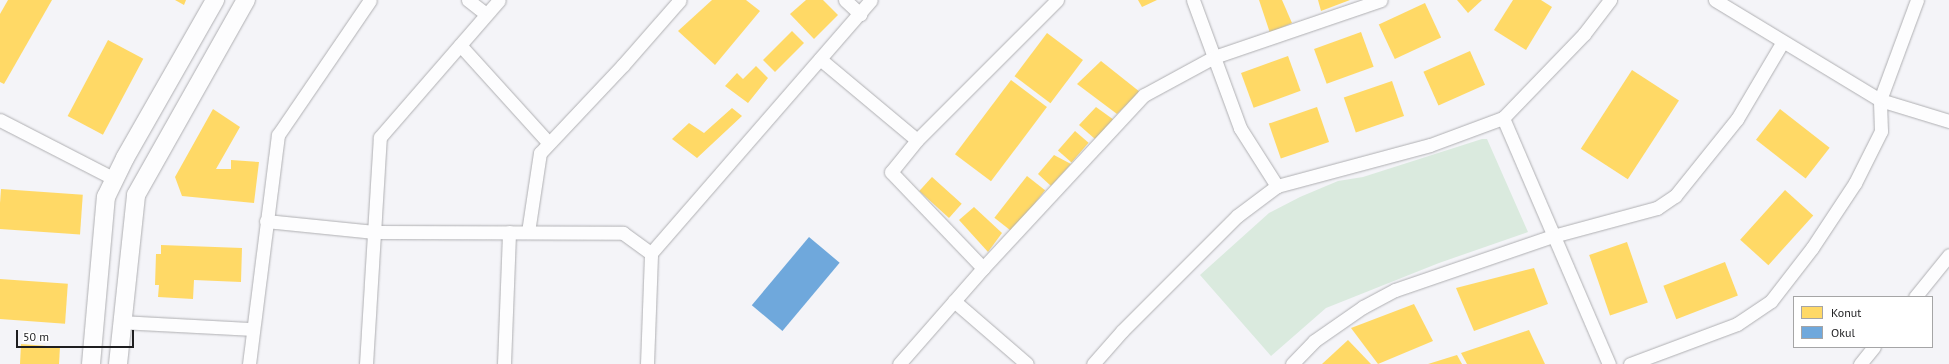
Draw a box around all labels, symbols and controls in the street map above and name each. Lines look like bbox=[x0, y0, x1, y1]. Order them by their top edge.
legend bbox=[1793, 296, 1933, 348]
text: Konut bbox=[1831, 305, 1861, 320]
scale bar bbox=[18, 322, 136, 348]
text: Okul bbox=[1831, 325, 1855, 340]
text: 50 m bbox=[23, 329, 49, 344]

